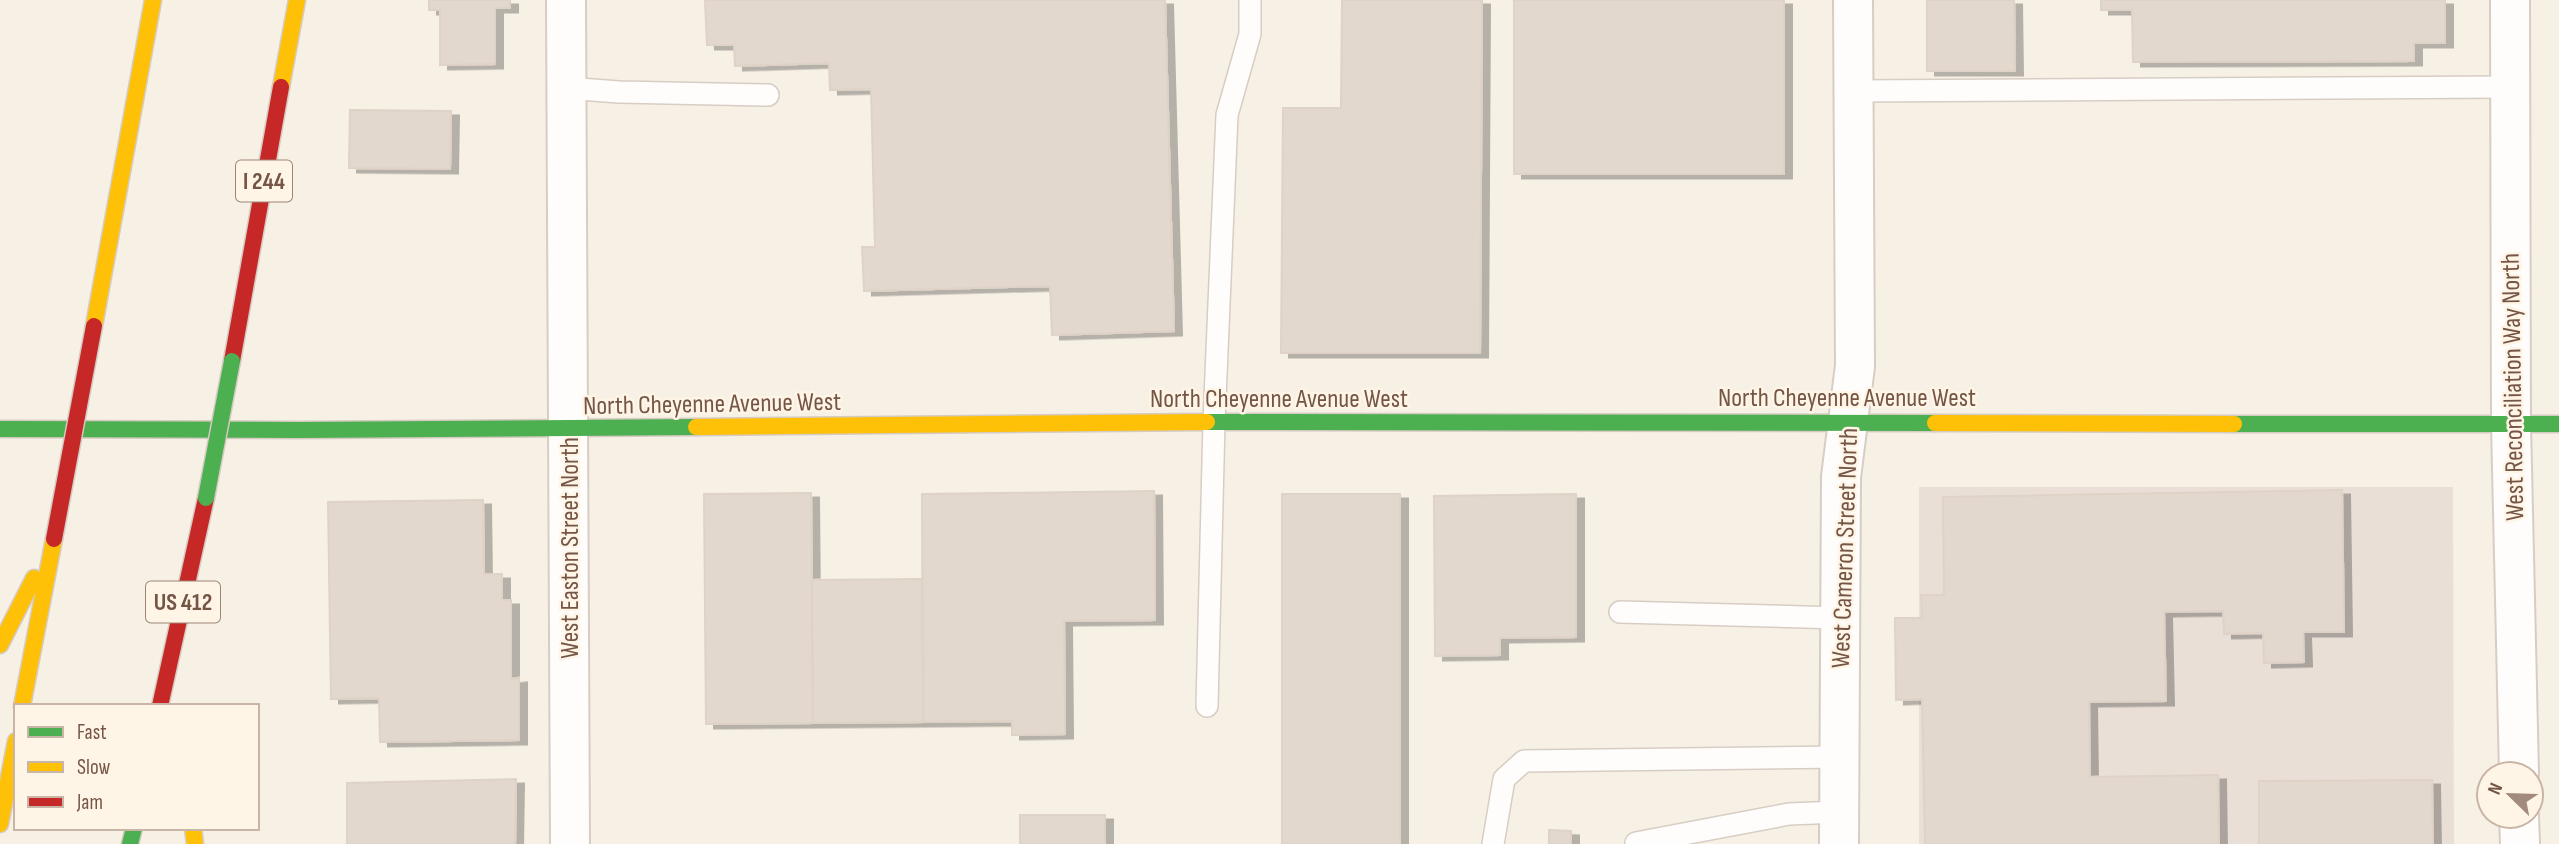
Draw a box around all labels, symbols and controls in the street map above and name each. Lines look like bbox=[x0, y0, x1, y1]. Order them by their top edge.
road number: I 244 bbox=[236, 160, 292, 202]
street label: West Reconciliation Way North bbox=[2496, 253, 2531, 521]
street label: North Cheyenne Avenue West bbox=[1718, 383, 1976, 414]
street label: North Cheyenne Avenue West bbox=[1150, 384, 1408, 415]
street label: North Cheyenne Avenue West bbox=[583, 387, 841, 422]
street label: West Cameron Street North bbox=[1826, 427, 1865, 669]
street label: West Easton Street North bbox=[555, 437, 586, 659]
road number: US 412 bbox=[146, 582, 220, 622]
legend bbox=[14, 704, 259, 830]
text: Fast bbox=[77, 720, 107, 745]
text: Slow bbox=[77, 755, 111, 780]
north arrow bbox=[2475, 760, 2545, 830]
text: N bbox=[2483, 780, 2508, 798]
text: Jam bbox=[76, 790, 103, 815]

